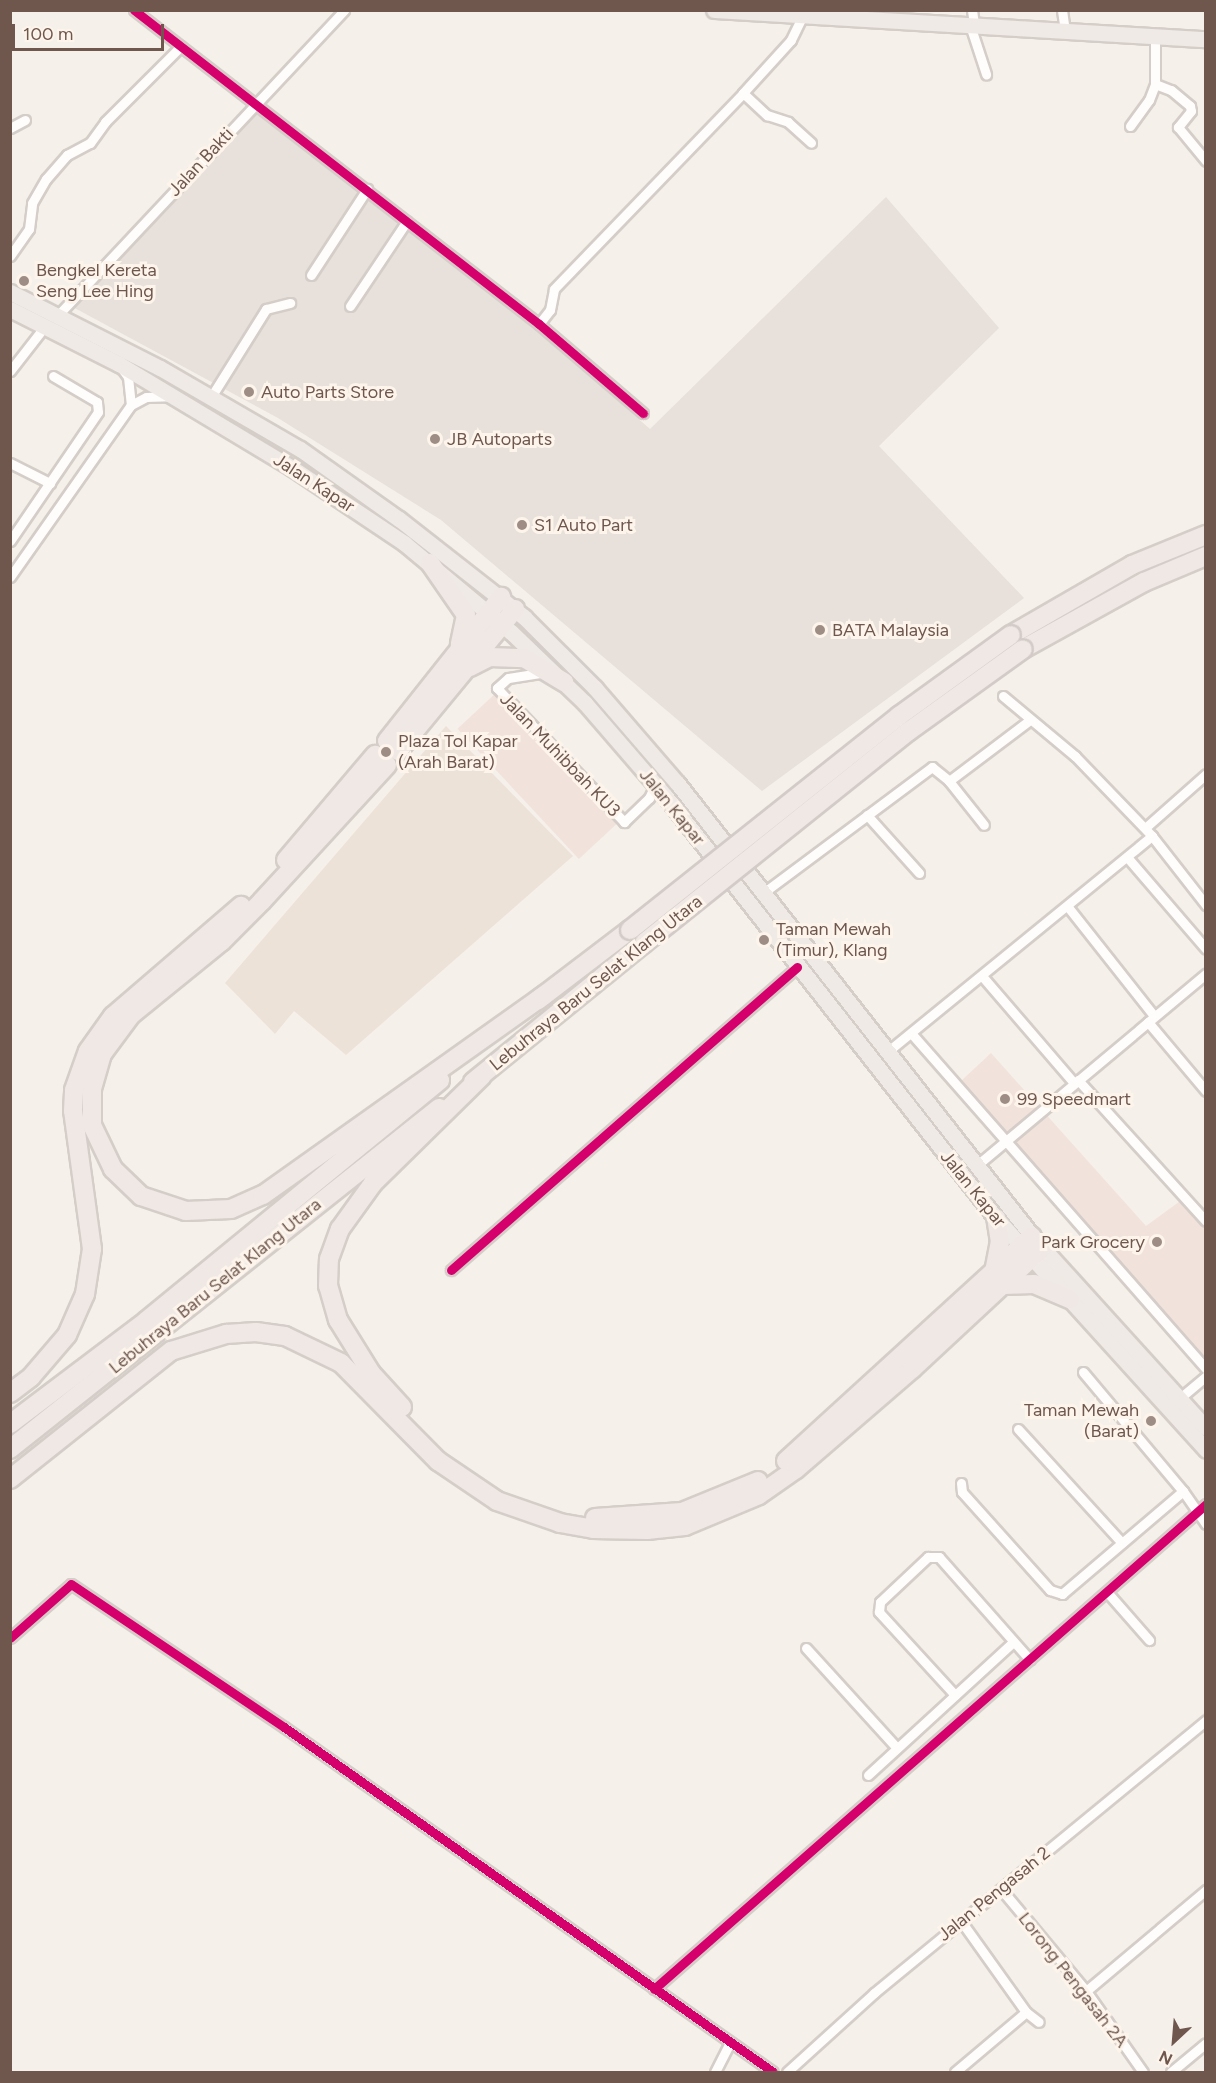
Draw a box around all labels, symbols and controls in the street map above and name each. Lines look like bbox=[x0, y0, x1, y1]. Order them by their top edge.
scale bar bbox=[15, 12, 166, 50]
text: 100 m bbox=[23, 23, 73, 45]
street label: Jalan Bakti bbox=[164, 123, 238, 201]
place label: Bengkel Kereta Seng Lee Hing bbox=[36, 260, 157, 302]
marker: Bengkel Kereta Seng Lee Hing bbox=[17, 274, 31, 288]
place label: Auto Parts Store bbox=[261, 381, 394, 403]
marker: Auto Parts Store bbox=[242, 385, 256, 399]
place label: JB Autoparts bbox=[447, 428, 552, 450]
marker: JB Autoparts bbox=[428, 432, 442, 446]
street label: Jalan Kapar bbox=[270, 449, 358, 517]
place label: S1 Auto Part bbox=[534, 514, 633, 536]
marker: S1 Auto Part bbox=[515, 518, 529, 532]
place label: BATA Malaysia bbox=[832, 619, 949, 641]
marker: BATA Malaysia bbox=[813, 623, 827, 637]
street label: Jalan Muhibbah KU3 bbox=[495, 689, 625, 821]
place label: Plaza Tol Kapar (Arah Barat) bbox=[398, 731, 518, 774]
marker: Plaza Tol Kapar (Arah Barat) bbox=[379, 745, 393, 759]
street label: Jalan Kapar bbox=[635, 764, 709, 850]
street label: Lebuhraya Baru Selat Klang Utara bbox=[485, 891, 707, 1075]
place label: Taman Mewah (Timur), Klang bbox=[776, 919, 891, 962]
marker: Taman Mewah (Timur), Klang bbox=[757, 933, 771, 947]
place label: 99 Speedmart bbox=[1017, 1088, 1131, 1110]
marker: 99 Speedmart bbox=[998, 1092, 1012, 1106]
street label: Jalan Kapar bbox=[936, 1146, 1010, 1232]
street label: Lebuhraya Baru Selat Klang Utara bbox=[104, 1194, 326, 1378]
place label: Park Grocery bbox=[1041, 1231, 1145, 1253]
marker: Park Grocery bbox=[1150, 1235, 1164, 1249]
place label: Taman Mewah (Barat) bbox=[1024, 1400, 1139, 1442]
marker: Taman Mewah (Barat) bbox=[1144, 1414, 1158, 1428]
street label: Jalan Pengasah 2 bbox=[934, 1842, 1054, 1946]
street label: Lorong Pengasah 2A bbox=[1014, 1908, 1132, 2052]
north arrow bbox=[1144, 2011, 1204, 2071]
text: N bbox=[1156, 2046, 1176, 2069]

